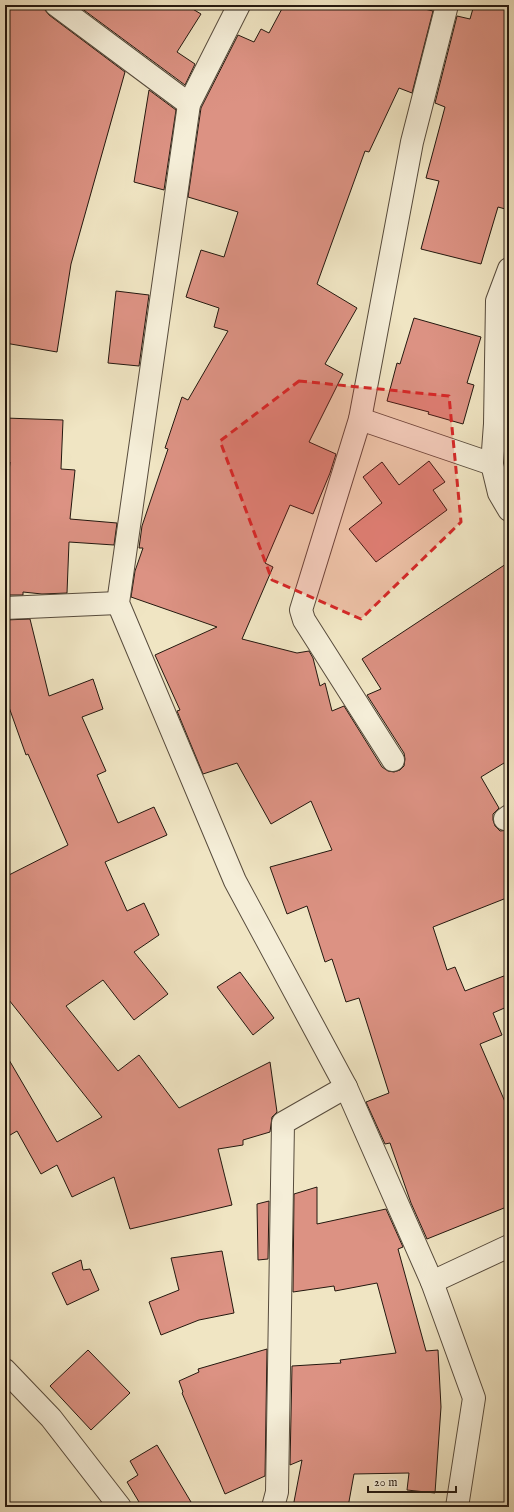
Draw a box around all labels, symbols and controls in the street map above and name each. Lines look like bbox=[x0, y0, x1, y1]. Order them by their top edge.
scale bar bbox=[368, 1468, 456, 1494]
text: 20 m bbox=[374, 1475, 397, 1490]

